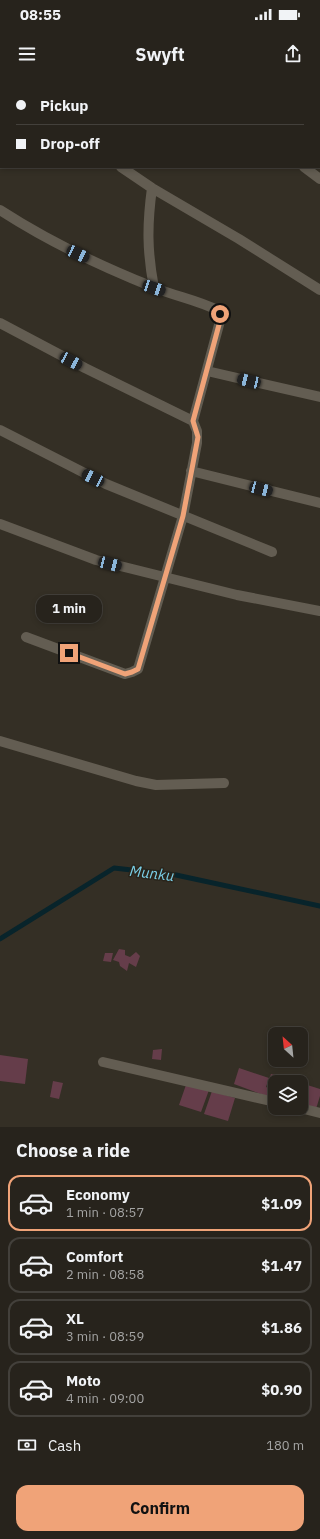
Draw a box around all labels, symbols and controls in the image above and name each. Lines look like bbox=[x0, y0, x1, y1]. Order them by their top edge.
text: 08:55 bbox=[20, 5, 61, 24]
icon: menu bbox=[16, 43, 38, 65]
text: Swyft bbox=[135, 43, 185, 66]
icon: share bbox=[282, 43, 304, 65]
text: Pickup bbox=[40, 96, 88, 115]
text: Drop-off bbox=[40, 134, 100, 153]
car bbox=[65, 243, 91, 265]
car bbox=[141, 278, 167, 298]
route start bbox=[211, 305, 229, 323]
car bbox=[58, 350, 84, 372]
car bbox=[236, 372, 262, 390]
car bbox=[80, 467, 106, 489]
car bbox=[248, 480, 274, 498]
car bbox=[97, 555, 123, 573]
callout: 1 min bbox=[36, 595, 102, 623]
text: 1 min bbox=[52, 600, 86, 617]
route end bbox=[60, 644, 78, 662]
water label: Munku bbox=[129, 861, 175, 885]
north arrow bbox=[268, 1027, 308, 1067]
map controls bbox=[268, 1027, 308, 1115]
button: layers bbox=[268, 1075, 308, 1115]
text: Choose a ride bbox=[16, 1139, 130, 1162]
icon: car bbox=[18, 1185, 54, 1221]
text: Economy bbox=[66, 1185, 130, 1204]
text: $1.09 bbox=[261, 1194, 302, 1213]
text: 1 min · 08:57 bbox=[66, 1204, 144, 1221]
icon: car bbox=[18, 1247, 54, 1283]
text: Comfort bbox=[66, 1247, 123, 1266]
text: $1.47 bbox=[261, 1256, 302, 1275]
text: 2 min · 08:58 bbox=[66, 1266, 144, 1283]
icon: car bbox=[18, 1309, 54, 1345]
text: XL bbox=[66, 1309, 84, 1328]
text: $1.86 bbox=[261, 1318, 302, 1337]
text: 3 min · 08:59 bbox=[66, 1328, 144, 1345]
icon: car bbox=[18, 1371, 54, 1407]
text: Moto bbox=[66, 1371, 101, 1390]
text: $0.90 bbox=[261, 1380, 302, 1399]
text: 4 min · 09:00 bbox=[66, 1390, 144, 1407]
icon: cash bbox=[16, 1434, 38, 1456]
text: Cash bbox=[48, 1436, 81, 1455]
text: 180 m bbox=[266, 1437, 304, 1454]
button: Confirm bbox=[16, 1485, 304, 1531]

